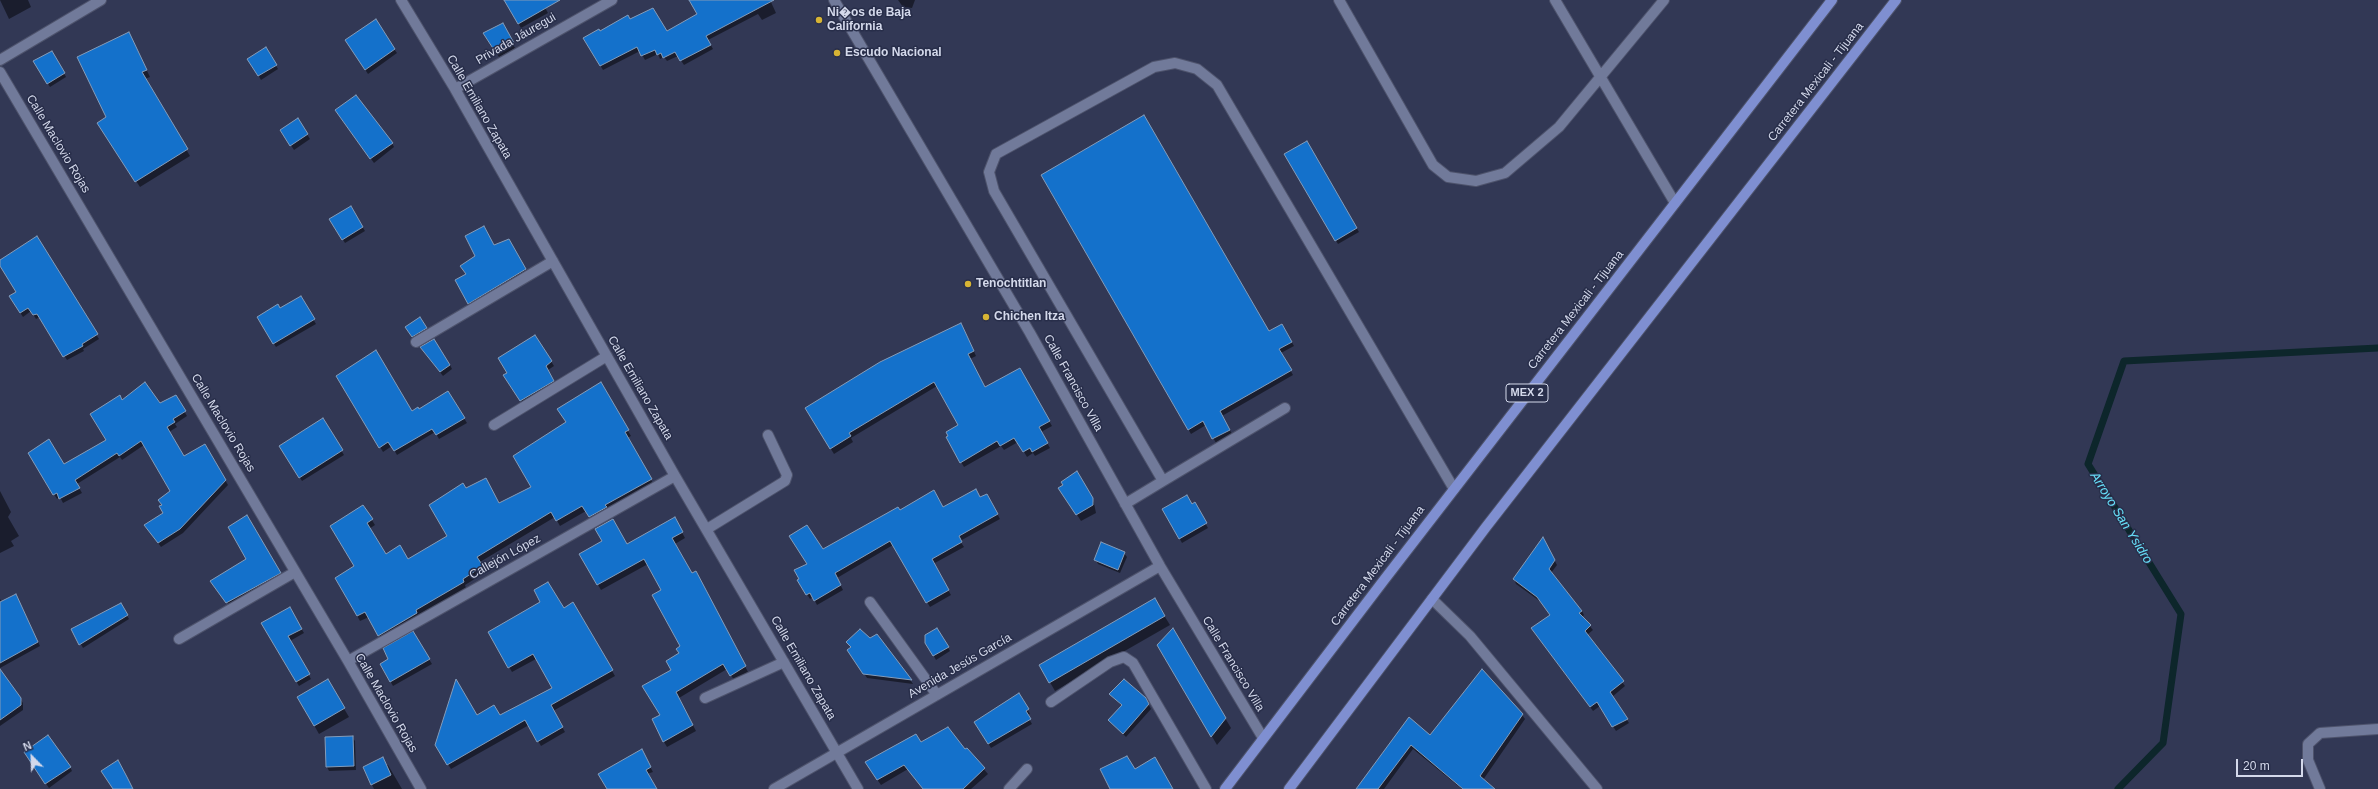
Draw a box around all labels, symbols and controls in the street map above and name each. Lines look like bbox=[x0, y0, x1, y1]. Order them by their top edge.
place label: Ni�os de Baja California bbox=[827, 6, 911, 34]
street label: Privada Jáuregui bbox=[473, 10, 559, 68]
marker: Ni�os de Baja California bbox=[814, 15, 824, 25]
street label: Carretera Mexicali - Tijuana bbox=[1765, 20, 1867, 144]
place label: Escudo Nacional bbox=[845, 46, 942, 60]
marker: Escudo Nacional bbox=[832, 48, 842, 58]
street label: Calle Emiliano Zapata bbox=[443, 53, 515, 161]
street label: Calle Maclovio Rojas bbox=[23, 92, 93, 196]
street label: Carretera Mexicali - Tijuana bbox=[1525, 248, 1627, 372]
place label: Tenochtitlan bbox=[976, 277, 1046, 291]
marker: Tenochtitlan bbox=[963, 279, 973, 289]
place label: Chichen Itza bbox=[994, 310, 1065, 324]
marker: Chichen Itza bbox=[981, 312, 991, 322]
street label: Calle Francisco Villa bbox=[1040, 332, 1106, 434]
street label: Calle Emiliano Zapata bbox=[604, 334, 676, 442]
street label: Calle Maclovio Rojas bbox=[188, 371, 258, 475]
road number: MEX 2 bbox=[1506, 384, 1548, 402]
water label: Arroyo San Ysidro bbox=[2086, 469, 2156, 567]
street label: Carretera Mexicali - Tijuana bbox=[1328, 503, 1428, 629]
street label: Callejón López bbox=[467, 531, 543, 583]
street label: Calle Emiliano Zapata bbox=[767, 614, 839, 722]
street label: Calle Francisco Villa bbox=[1199, 614, 1267, 714]
street label: Avenida Jesús García bbox=[906, 630, 1014, 702]
street label: Calle Maclovio Rojas bbox=[352, 651, 420, 755]
north arrow bbox=[12, 737, 52, 777]
text: N bbox=[21, 739, 33, 753]
scale bar bbox=[2238, 751, 2305, 777]
text: 20 m bbox=[2243, 759, 2270, 773]

